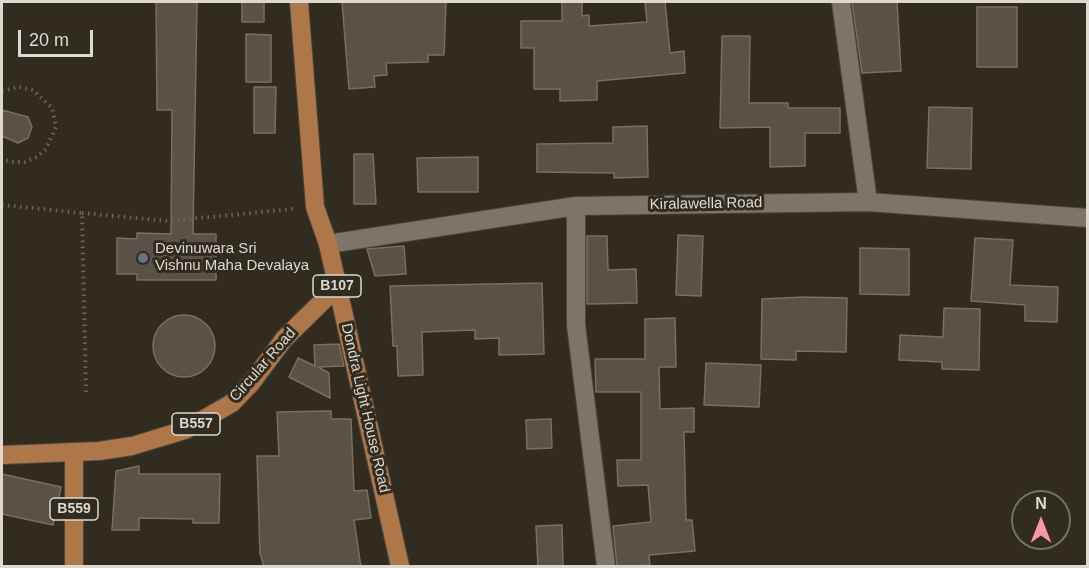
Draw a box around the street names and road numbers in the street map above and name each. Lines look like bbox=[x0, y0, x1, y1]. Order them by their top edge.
street label: Kiralawella Road bbox=[650, 194, 762, 214]
road number: B107 bbox=[313, 275, 361, 297]
street label: Dondra Light House Road bbox=[337, 321, 393, 495]
street label: Circular Road bbox=[226, 324, 300, 406]
road number: B557 bbox=[172, 413, 220, 435]
road number: B559 bbox=[50, 498, 98, 520]

